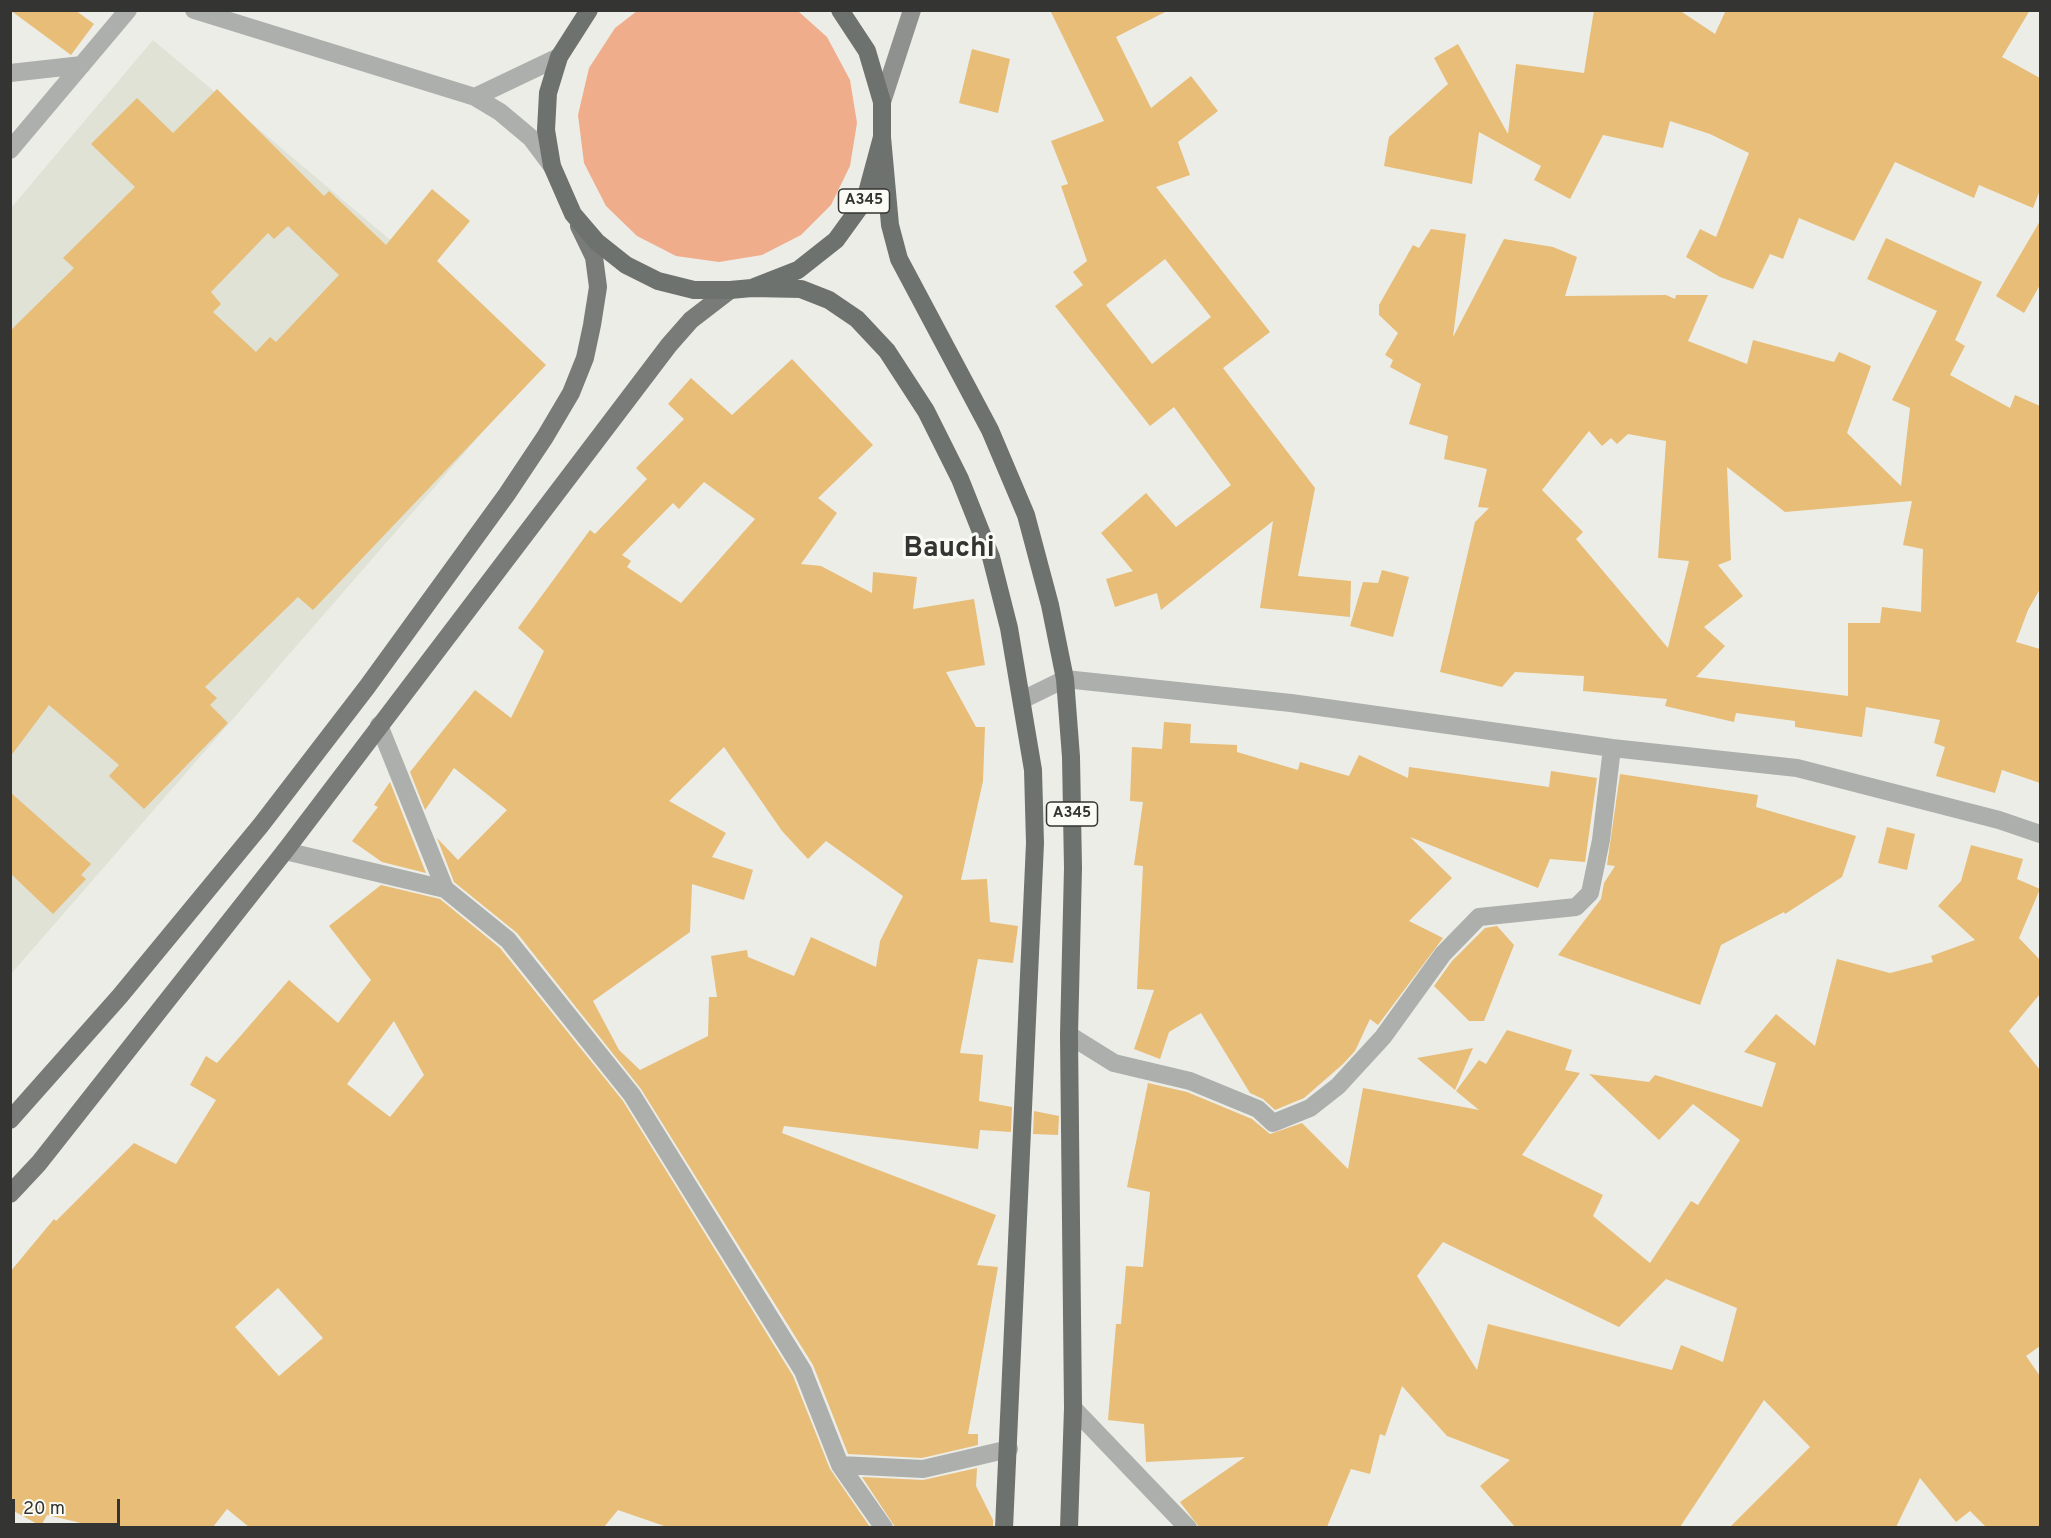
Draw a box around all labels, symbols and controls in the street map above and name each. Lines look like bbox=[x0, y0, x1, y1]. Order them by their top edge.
road number: A345 bbox=[838, 189, 890, 213]
district label: Bauchi bbox=[903, 533, 995, 567]
road number: A345 bbox=[1046, 802, 1098, 826]
scale bar bbox=[15, 1487, 123, 1525]
text: 20 m bbox=[23, 1498, 65, 1521]

